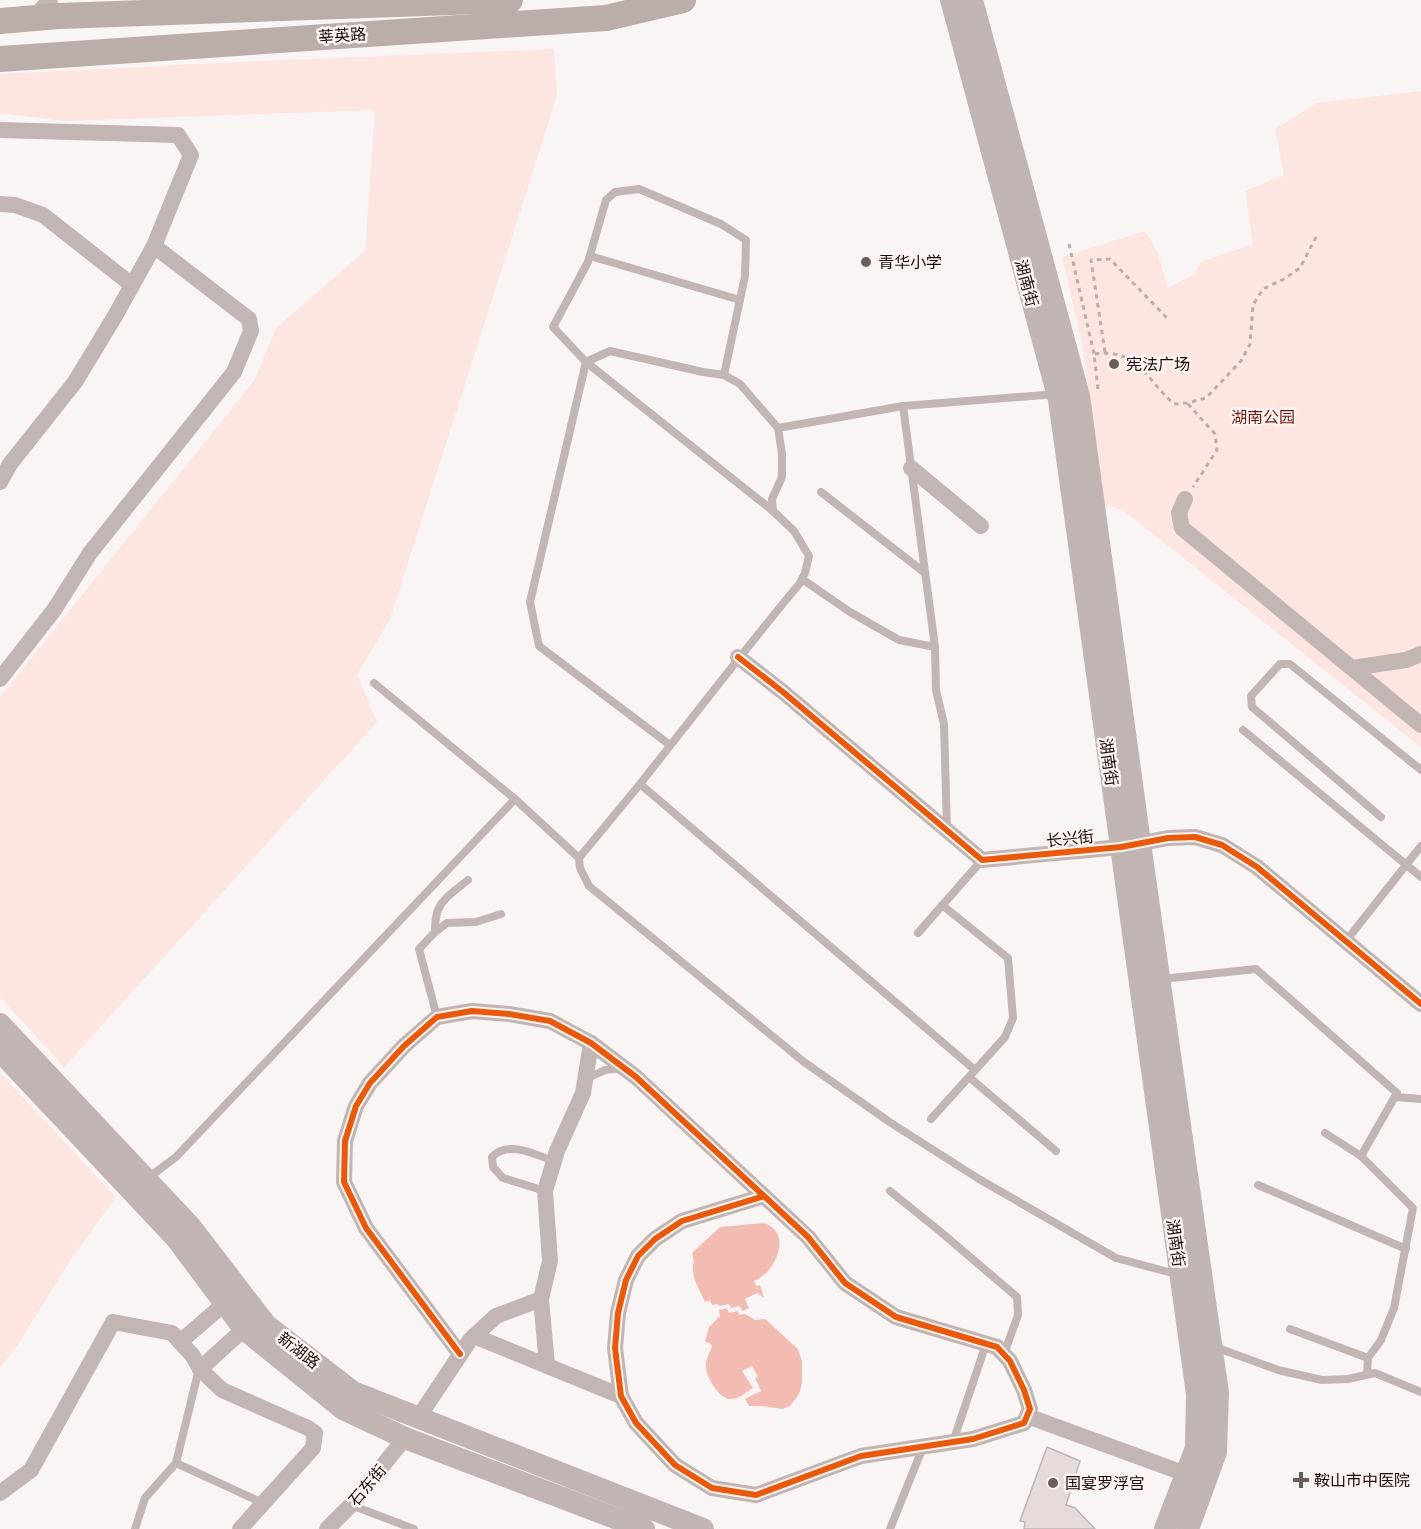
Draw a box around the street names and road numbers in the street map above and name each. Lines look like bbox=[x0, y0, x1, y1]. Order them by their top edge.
street label: 莘英路 bbox=[317, 23, 367, 47]
street label: 湖南街 bbox=[1011, 257, 1043, 309]
street label: 湖南街 bbox=[1096, 737, 1122, 787]
street label: 长兴街 bbox=[1045, 826, 1095, 850]
street label: 湖南街 bbox=[1163, 1218, 1189, 1268]
street label: 新湖路 bbox=[274, 1327, 324, 1373]
street label: 石东街 bbox=[344, 1460, 390, 1510]

